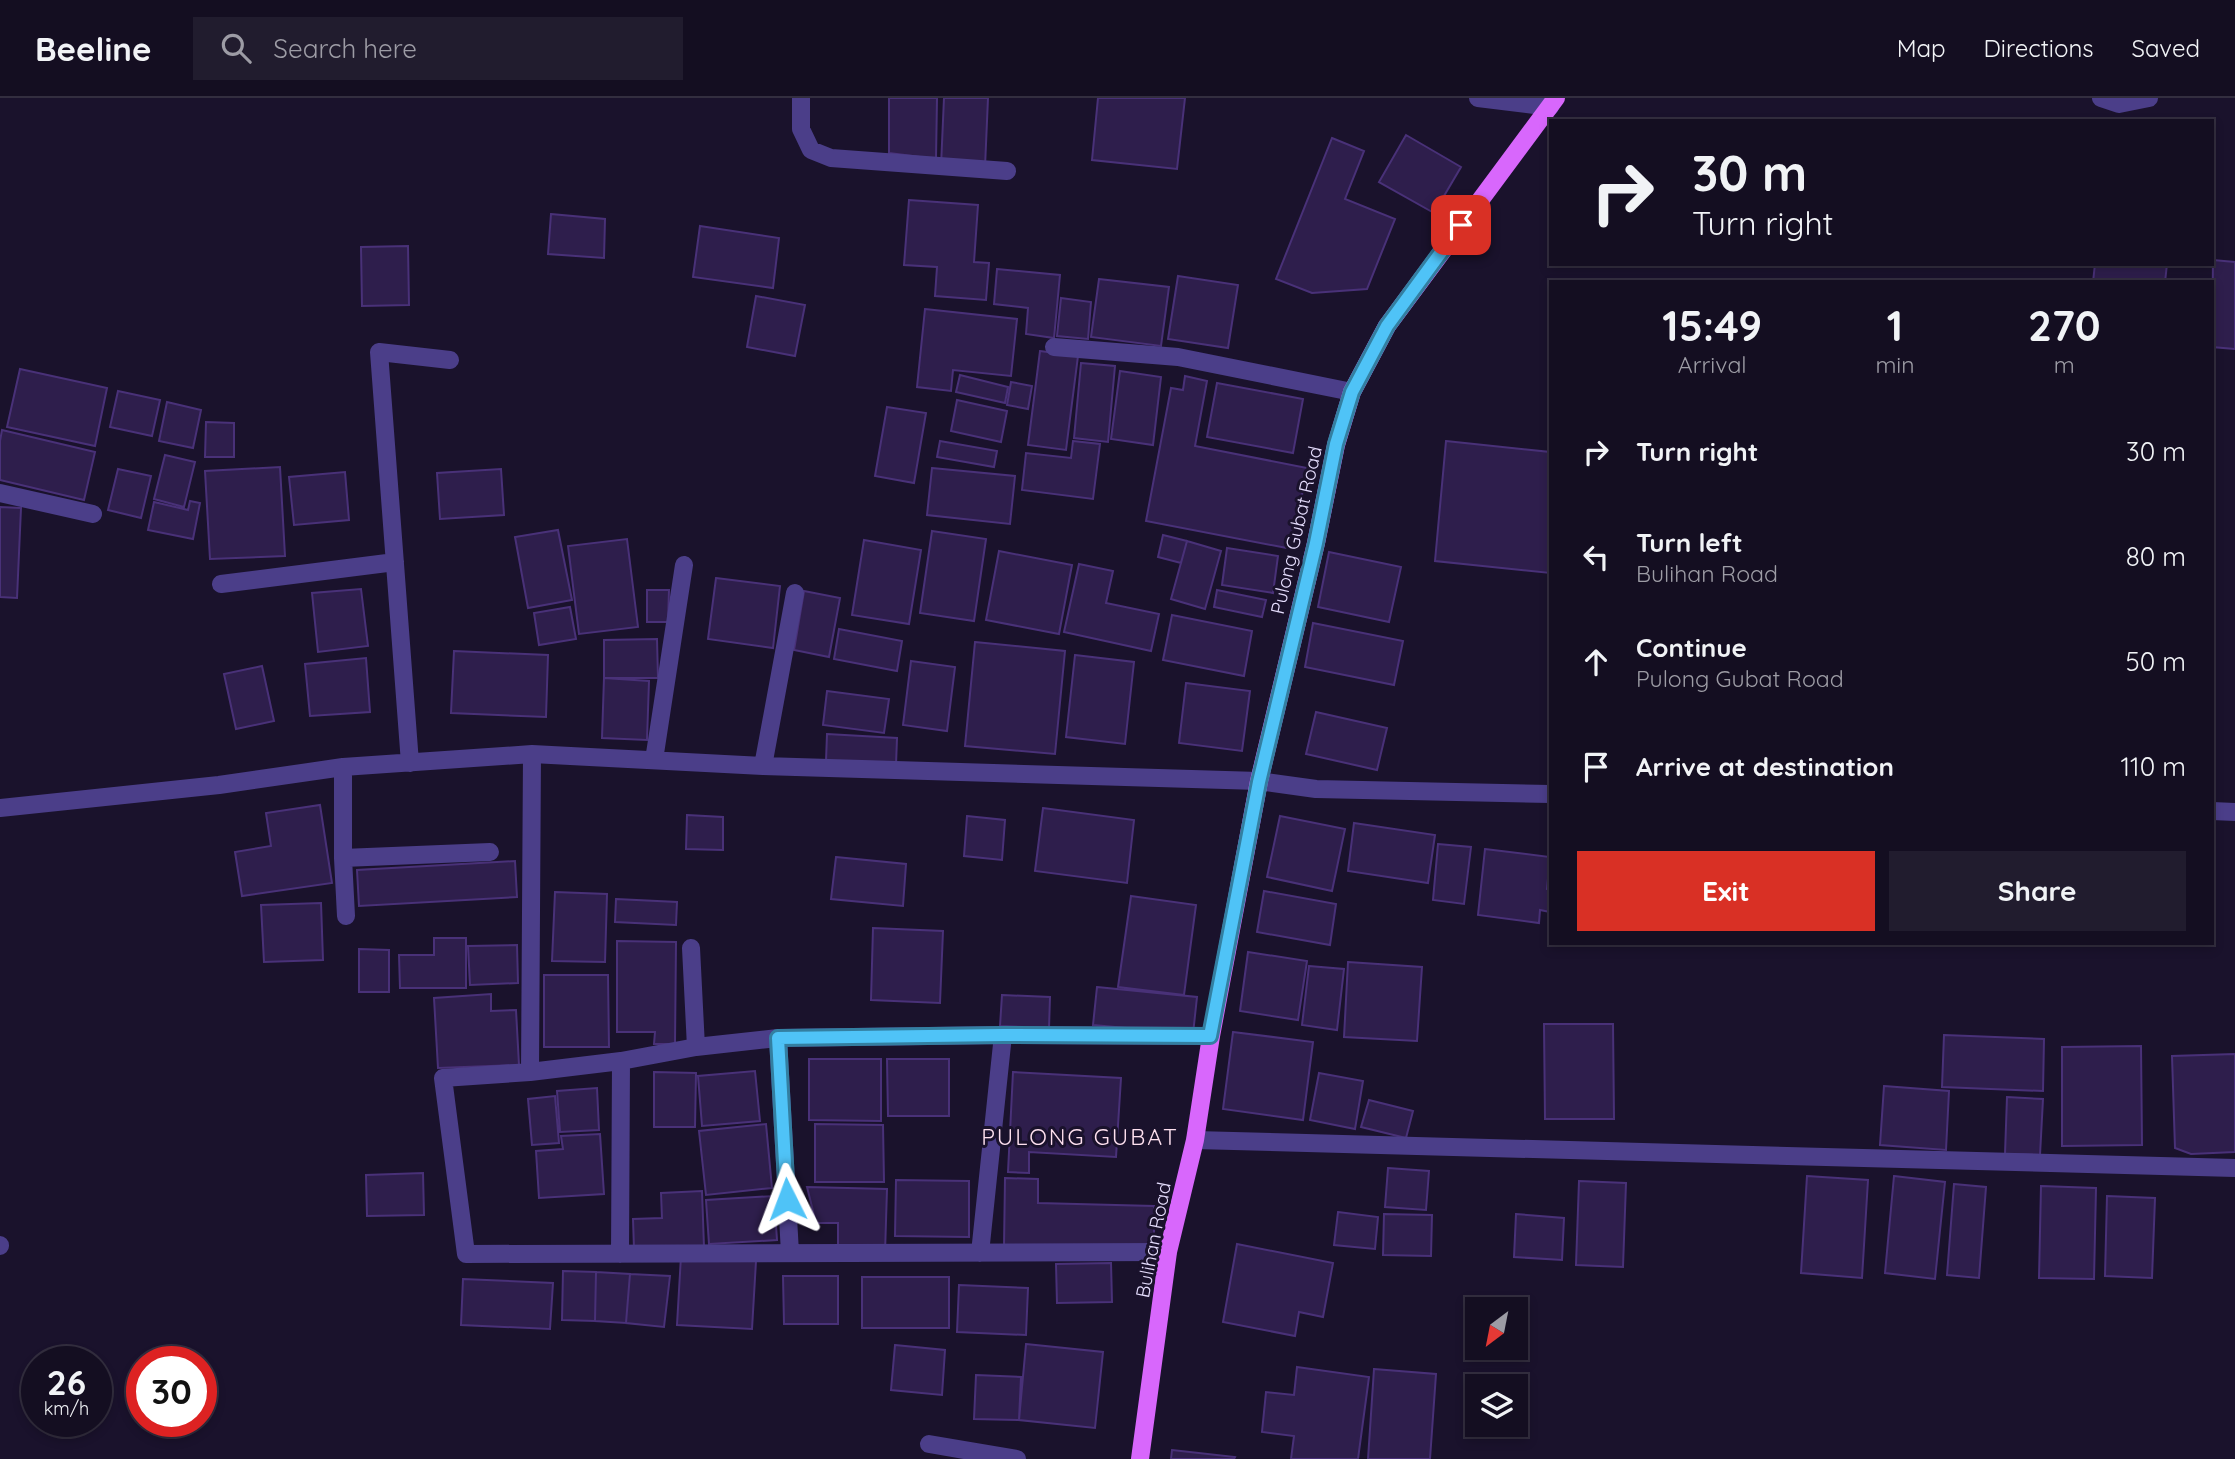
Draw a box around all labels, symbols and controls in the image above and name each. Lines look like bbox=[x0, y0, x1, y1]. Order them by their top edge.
search box bbox=[193, 17, 683, 80]
text: Beeline bbox=[35, 28, 151, 69]
icon: search bbox=[217, 29, 255, 67]
text: Search here bbox=[273, 32, 417, 65]
text: Map bbox=[1897, 33, 1946, 63]
text: Directions bbox=[1984, 33, 2094, 63]
text: Saved bbox=[2132, 33, 2200, 63]
text: 30 m bbox=[1692, 142, 1807, 203]
icon: right bbox=[1577, 147, 1668, 238]
pin bbox=[1431, 195, 1491, 255]
text: Turn right bbox=[1692, 203, 1833, 243]
icon: arrive bbox=[1442, 206, 1480, 244]
text: 15:49 bbox=[1662, 299, 1762, 352]
text: 1 bbox=[1887, 299, 1903, 352]
text: 270 bbox=[2028, 299, 2101, 352]
text: Arrival bbox=[1678, 350, 1747, 379]
text: min bbox=[1875, 350, 1915, 379]
text: m bbox=[2054, 350, 2075, 379]
icon: right bbox=[1577, 433, 1615, 471]
text: Turn right bbox=[1636, 435, 1758, 468]
text: 30 m bbox=[2126, 435, 2186, 468]
street label: Pulong Gubat Road bbox=[1265, 444, 1327, 616]
text: Turn left bbox=[1636, 526, 1743, 559]
icon: left bbox=[1577, 538, 1615, 576]
text: 80 m bbox=[2126, 540, 2186, 573]
text: Bulihan Road bbox=[1636, 559, 1778, 588]
text: Continue bbox=[1636, 631, 1747, 664]
icon: ahead bbox=[1577, 643, 1615, 681]
text: 50 m bbox=[2126, 645, 2186, 678]
text: Pulong Gubat Road bbox=[1636, 664, 1844, 693]
icon: arrive bbox=[1577, 748, 1615, 786]
text: Arrive at destination bbox=[1636, 750, 1894, 783]
text: 110 m bbox=[2120, 750, 2186, 783]
button: Exit bbox=[1577, 851, 1875, 931]
button: Share bbox=[1889, 851, 2186, 931]
district label: PULONG GUBAT bbox=[981, 1122, 1179, 1151]
position arrow bbox=[750, 1162, 824, 1236]
street label: Bulihan Road bbox=[1130, 1180, 1176, 1300]
north arrow bbox=[1465, 1297, 1528, 1360]
map controls bbox=[1465, 1297, 1528, 1437]
speed limit sign: 30 bbox=[126, 1346, 217, 1437]
text: 26 bbox=[47, 1360, 86, 1404]
button: layers bbox=[1465, 1374, 1528, 1437]
text: km/h bbox=[44, 1397, 89, 1420]

